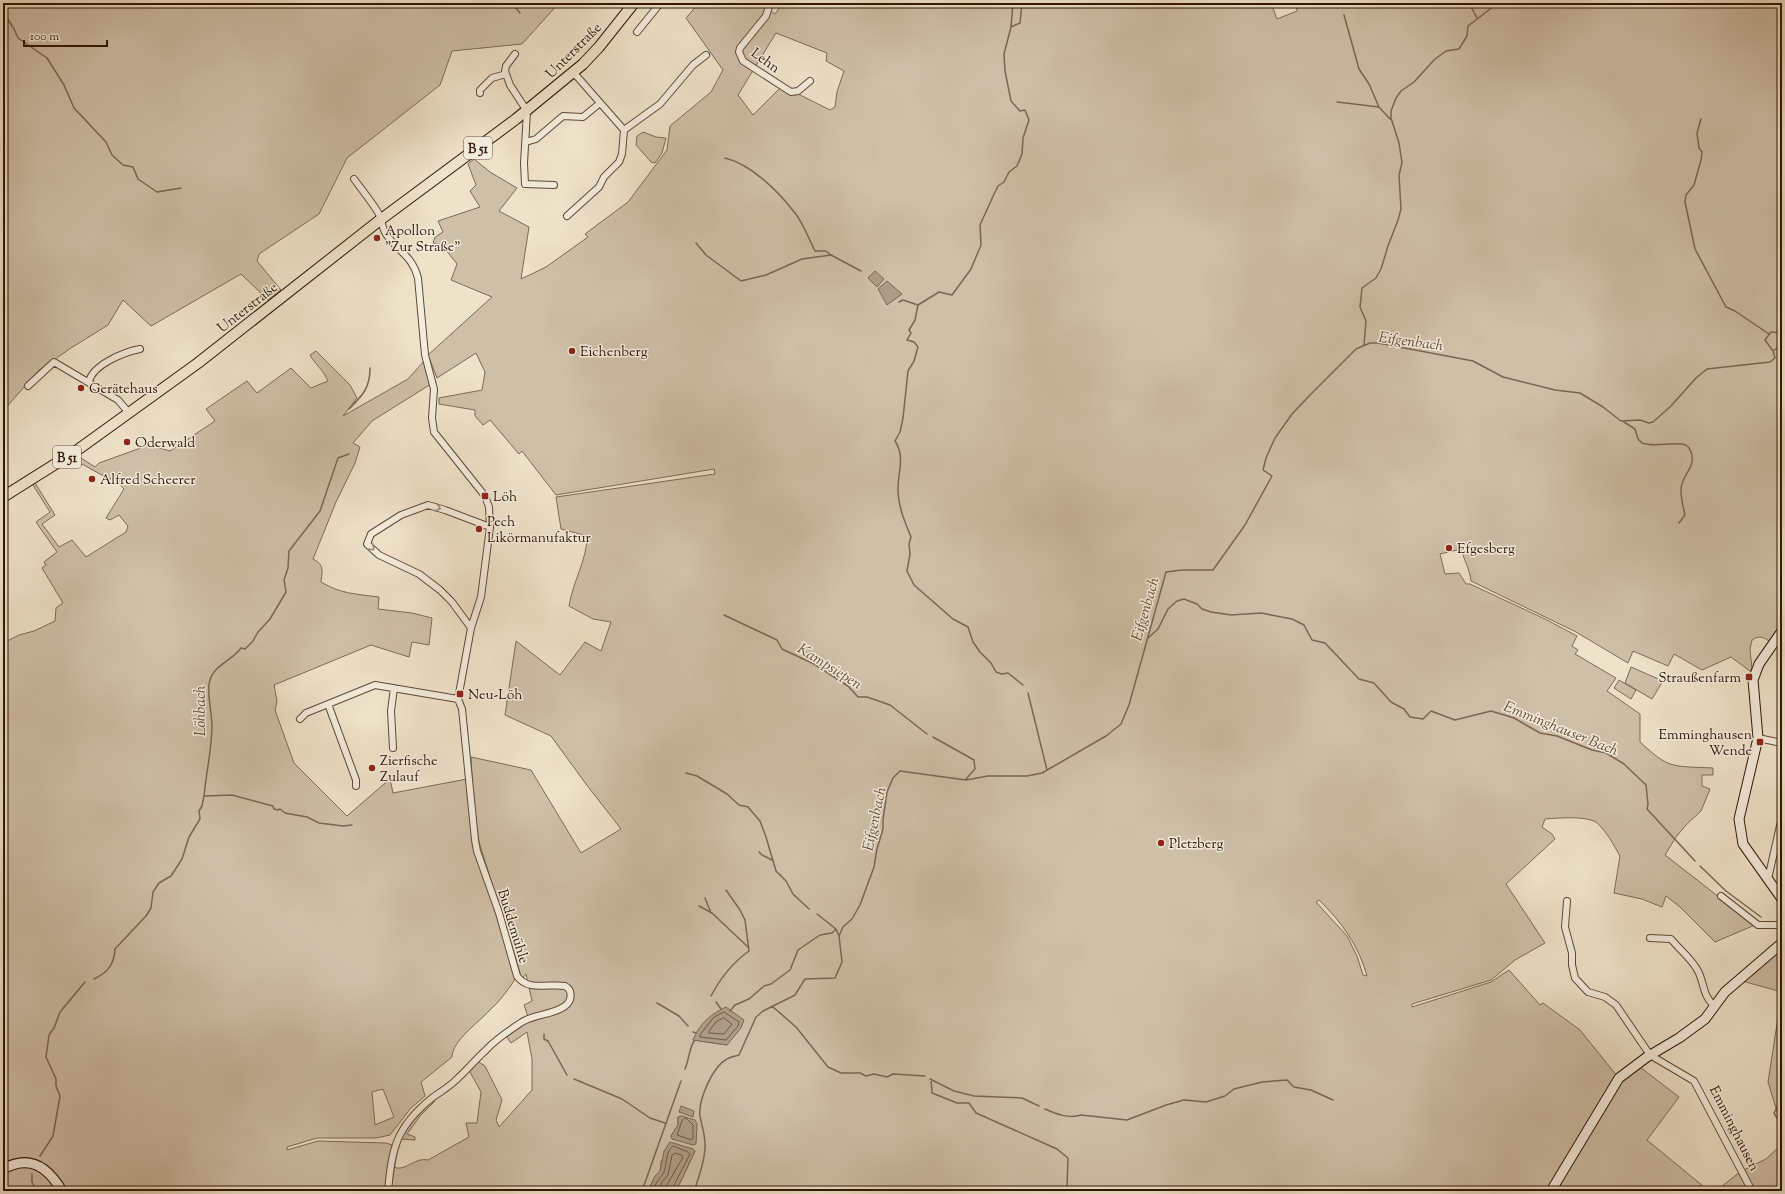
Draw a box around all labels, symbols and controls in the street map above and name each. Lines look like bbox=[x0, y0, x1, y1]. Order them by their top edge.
street label: Unterstraße bbox=[542, 19, 607, 84]
scale bar bbox=[24, 22, 107, 48]
text: 100 m bbox=[30, 28, 59, 46]
street label: Lehn bbox=[746, 44, 783, 79]
road number: B 51 bbox=[464, 137, 492, 159]
place label: Apollon "Zur Straße" bbox=[385, 222, 461, 258]
marker: Apollon "Zur Straße" bbox=[372, 233, 382, 243]
street label: Unterstraße bbox=[214, 279, 283, 339]
water label: Eifgenbach bbox=[1377, 328, 1445, 358]
place label: Eichenberg bbox=[580, 343, 648, 363]
marker: Eichenberg bbox=[567, 346, 577, 356]
place label: Gerätehaus bbox=[89, 380, 158, 400]
marker: Gerätehaus bbox=[76, 383, 86, 393]
place label: Oderwald bbox=[135, 434, 195, 454]
marker: Oderwald bbox=[122, 437, 132, 447]
road number: B 51 bbox=[53, 446, 81, 468]
place label: Alfred Scheerer bbox=[100, 471, 196, 491]
marker: Alfred Scheerer bbox=[87, 474, 97, 484]
place label: Löh bbox=[493, 488, 517, 508]
marker: Löh bbox=[480, 491, 490, 501]
one-way arrow bbox=[435, 503, 442, 511]
place label: Pech Likörmanufaktur bbox=[487, 513, 592, 549]
marker: Pech Likörmanufaktur bbox=[474, 524, 484, 534]
place label: Efgesberg bbox=[1457, 540, 1515, 560]
one-way arrow bbox=[367, 543, 375, 551]
marker: Efgesberg bbox=[1444, 543, 1454, 553]
water label: Eifgenbach bbox=[1127, 575, 1166, 644]
water label: Kampsiepen bbox=[793, 639, 866, 695]
place label: Straußenfarm bbox=[1658, 669, 1741, 689]
marker: Straußenfarm bbox=[1744, 672, 1754, 682]
water label: Löhbach bbox=[191, 685, 212, 736]
place label: Neu-Löh bbox=[468, 686, 523, 706]
marker: Neu-Löh bbox=[455, 689, 465, 699]
water label: Emminghauser Bach bbox=[1500, 697, 1622, 762]
place label: Emminghausen Wende bbox=[1659, 726, 1752, 762]
marker: Emminghausen Wende bbox=[1755, 737, 1765, 747]
place label: Zierfische Zulauf bbox=[380, 752, 438, 788]
marker: Zierfische Zulauf bbox=[367, 763, 377, 773]
water label: Eifgenbach bbox=[858, 785, 893, 853]
place label: Pletzberg bbox=[1169, 835, 1223, 855]
marker: Pletzberg bbox=[1156, 838, 1166, 848]
street label: Buddemühle bbox=[491, 887, 533, 966]
street label: Emminghausen bbox=[1703, 1083, 1763, 1175]

